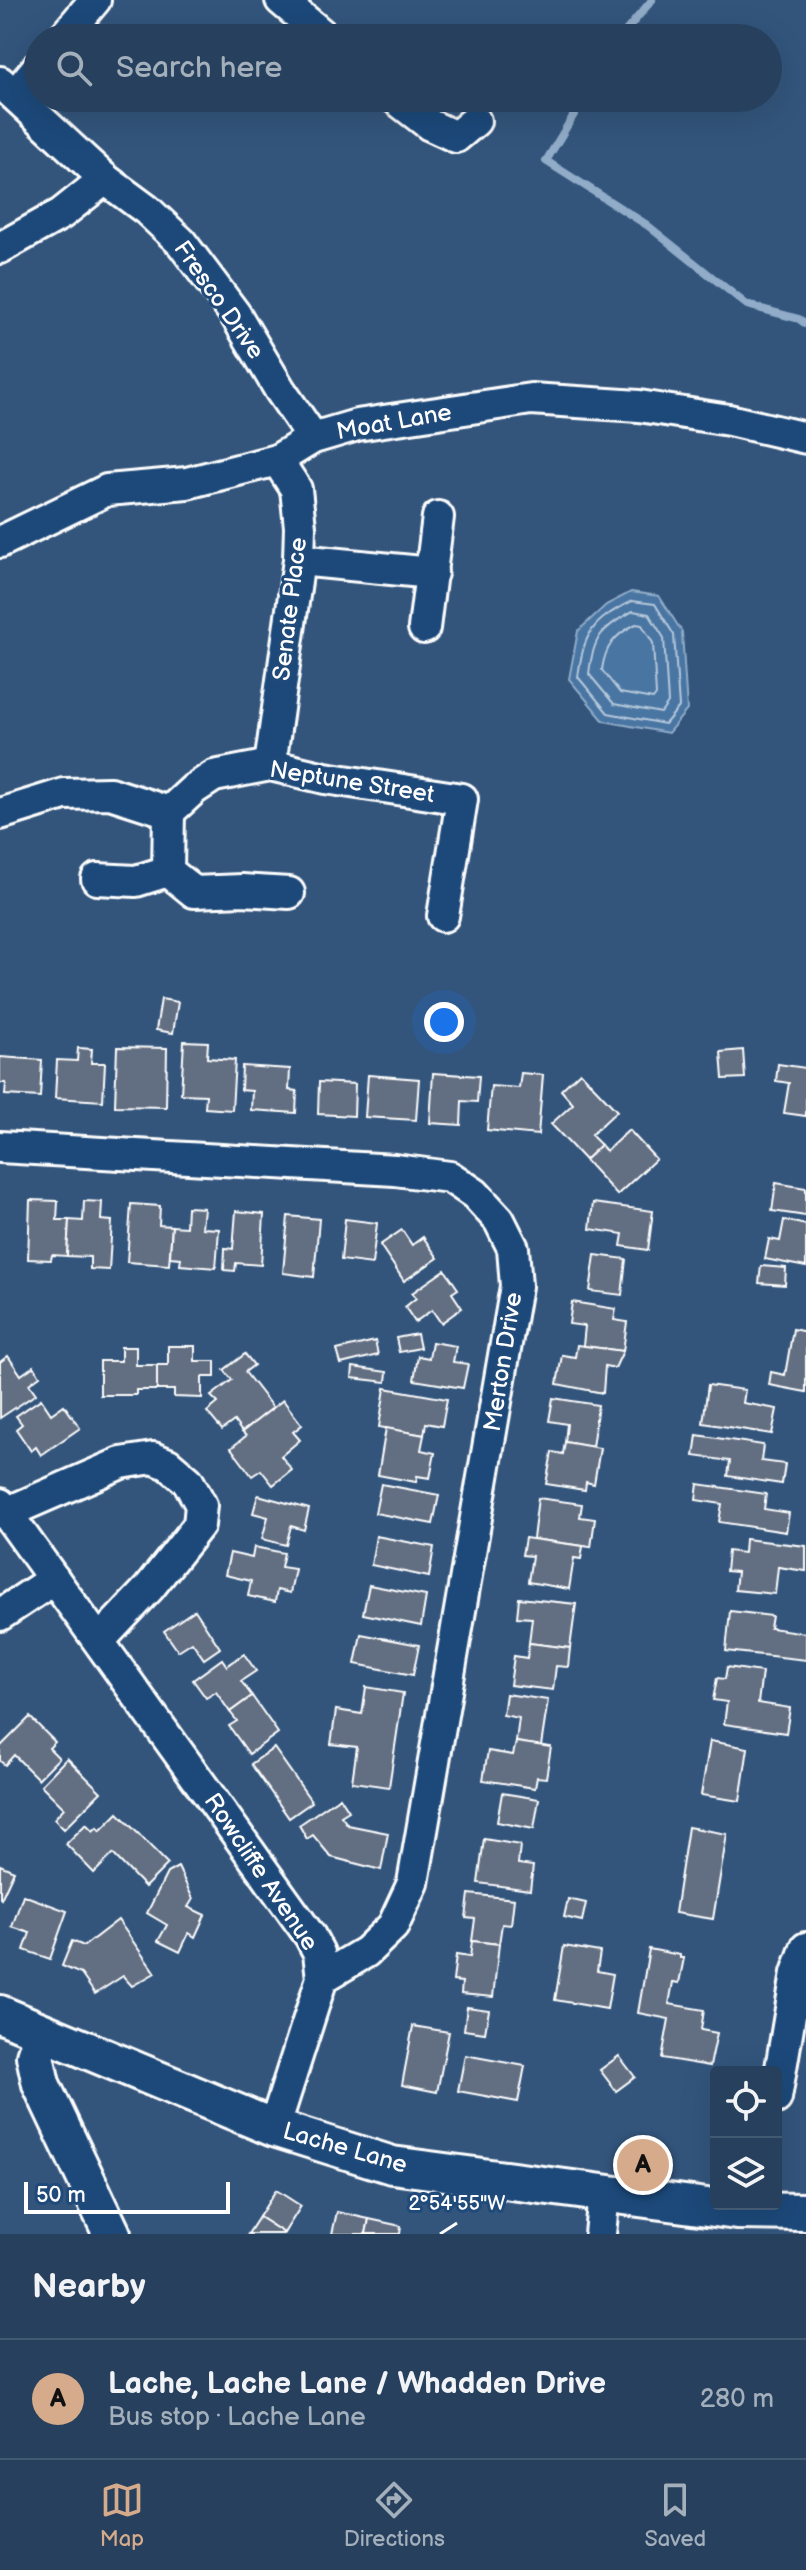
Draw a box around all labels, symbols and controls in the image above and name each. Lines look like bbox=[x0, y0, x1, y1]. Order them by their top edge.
search box bbox=[24, 24, 782, 112]
icon: search bbox=[52, 46, 96, 90]
text: Search here bbox=[116, 50, 282, 86]
street label: Fresco Drive bbox=[168, 235, 270, 365]
street label: Moat Lane bbox=[334, 398, 454, 446]
street label: Senate Place bbox=[267, 536, 313, 682]
street label: Neptune Street bbox=[268, 755, 437, 809]
your location bbox=[424, 1002, 464, 1042]
street label: Merton Drive bbox=[478, 1290, 528, 1434]
street label: Rowcliffe Avenue bbox=[198, 1788, 324, 1956]
map controls bbox=[710, 2066, 782, 2210]
button: locate bbox=[710, 2066, 782, 2138]
street label: Lache Lane bbox=[280, 2116, 410, 2180]
pin: A bbox=[617, 2135, 669, 2195]
button: layers bbox=[710, 2138, 782, 2210]
scale bar bbox=[24, 2178, 230, 2214]
text: 50 m bbox=[36, 2182, 86, 2209]
text: 2°54'55"W bbox=[408, 2192, 506, 2216]
text: Nearby bbox=[32, 2266, 146, 2307]
text: Lache, Lache Lane / Whadden Drive bbox=[108, 2366, 606, 2402]
text: A bbox=[50, 2384, 66, 2415]
text: 280 m bbox=[700, 2384, 774, 2415]
text: Bus stop · Lache Lane bbox=[108, 2402, 366, 2433]
tab: Map bbox=[100, 2478, 144, 2553]
tab: Directions bbox=[344, 2478, 445, 2553]
tab: Saved bbox=[644, 2478, 706, 2553]

